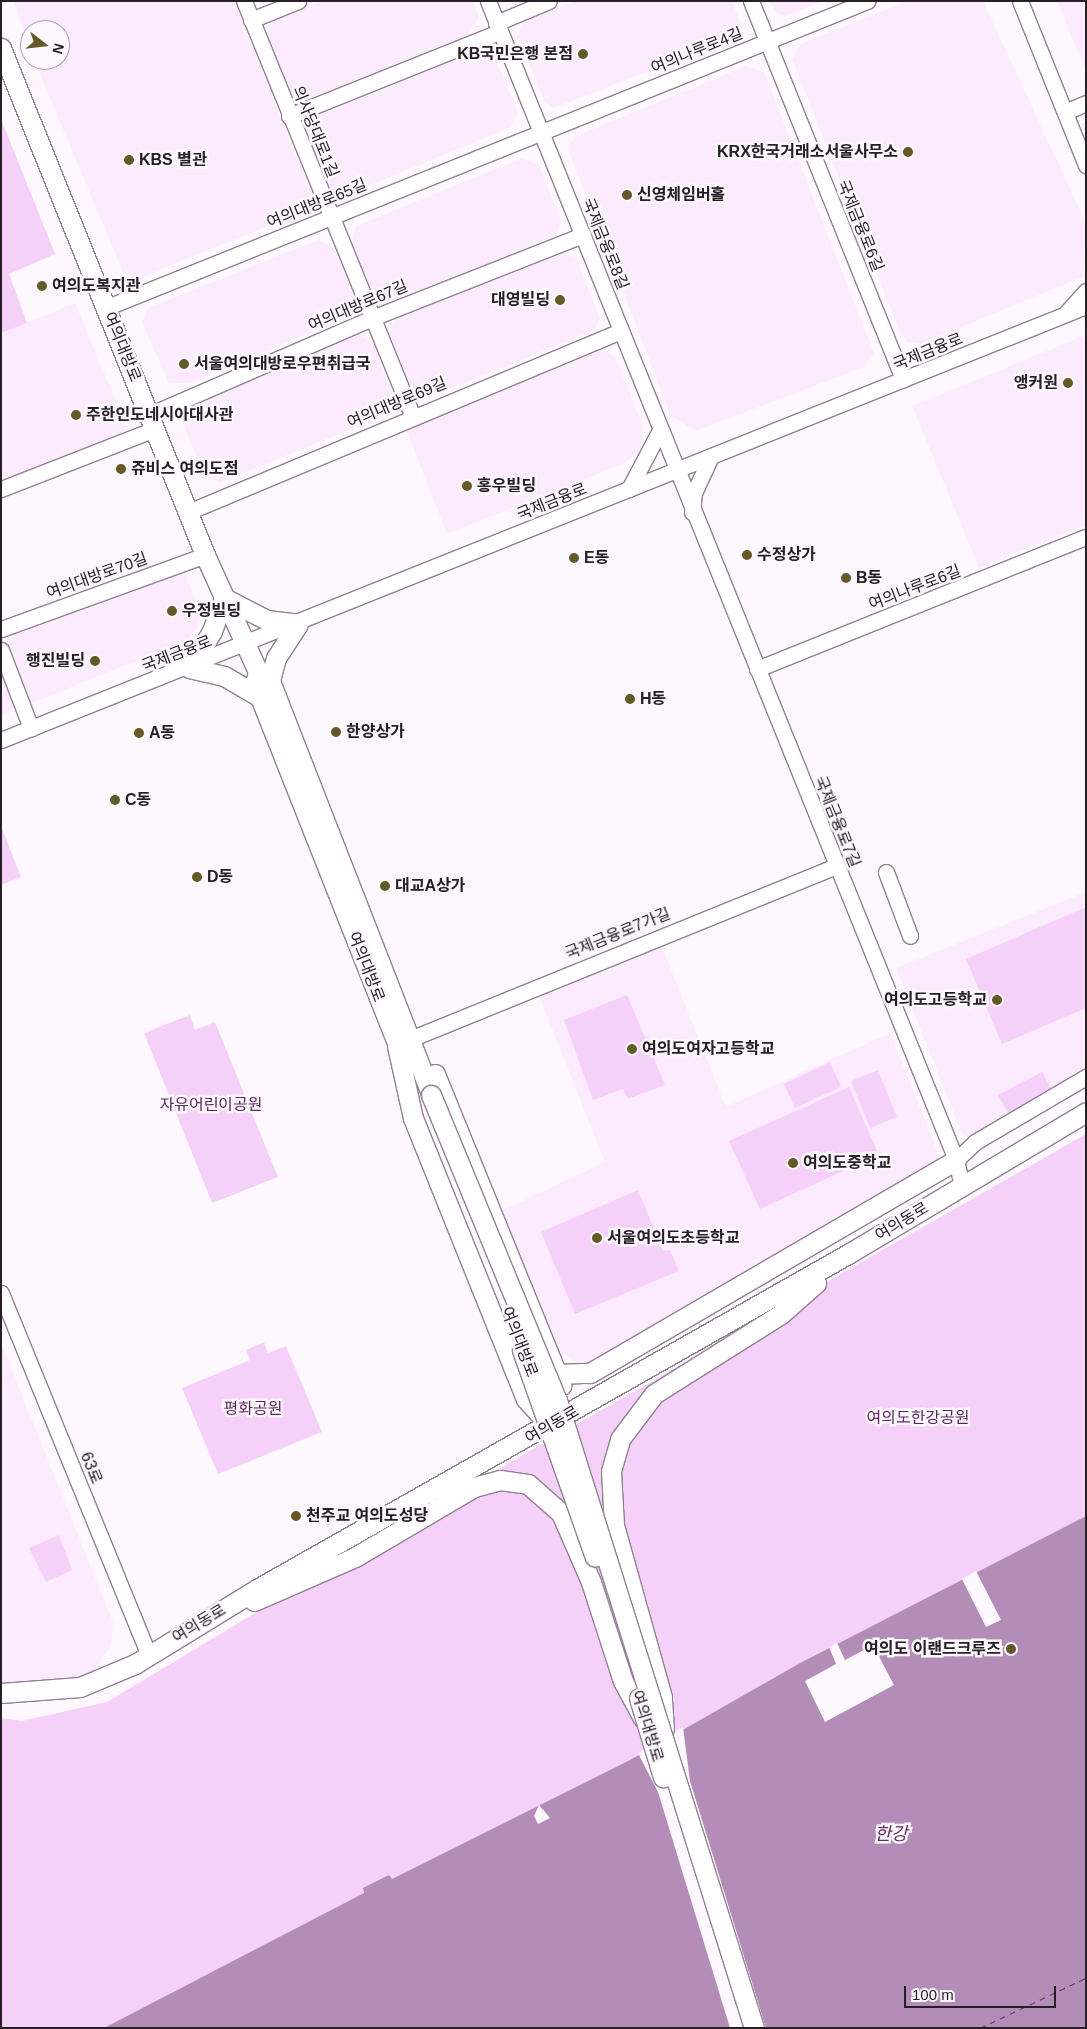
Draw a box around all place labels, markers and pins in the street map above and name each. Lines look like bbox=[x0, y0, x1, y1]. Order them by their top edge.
place label: KB국민은행 본점 bbox=[457, 44, 573, 64]
marker: KB국민은행 본점 bbox=[577, 48, 589, 60]
place label: KRX한국거래소서울사무소 bbox=[717, 142, 898, 162]
marker: KRX한국거래소서울사무소 bbox=[902, 146, 914, 158]
place label: KBS 별관 bbox=[139, 150, 207, 170]
marker: KBS 별관 bbox=[123, 154, 135, 166]
place label: 신영체임버홀 bbox=[637, 185, 725, 205]
marker: 신영체임버홀 bbox=[621, 189, 633, 201]
place label: 여의도복지관 bbox=[52, 276, 140, 296]
marker: 여의도복지관 bbox=[36, 280, 48, 292]
place label: 대영빌딩 bbox=[491, 290, 550, 310]
marker: 대영빌딩 bbox=[554, 294, 566, 306]
place label: 서울여의대방로우편취급국 bbox=[194, 354, 371, 374]
marker: 서울여의대방로우편취급국 bbox=[178, 358, 190, 370]
place label: 앵커원 bbox=[1014, 373, 1058, 393]
marker: 앵커원 bbox=[1062, 377, 1074, 389]
place label: 주한인도네시아대사관 bbox=[86, 405, 233, 425]
marker: 주한인도네시아대사관 bbox=[70, 409, 82, 421]
place label: 쥬비스 여의도점 bbox=[131, 459, 238, 479]
marker: 쥬비스 여의도점 bbox=[115, 463, 127, 475]
place label: 홍우빌딩 bbox=[477, 476, 536, 496]
marker: 홍우빌딩 bbox=[461, 480, 473, 492]
place label: 수정상가 bbox=[757, 545, 816, 565]
place label: E동 bbox=[584, 548, 609, 568]
marker: 수정상가 bbox=[741, 549, 753, 561]
marker: E동 bbox=[568, 552, 580, 564]
place label: B동 bbox=[856, 568, 882, 588]
marker: B동 bbox=[840, 572, 852, 584]
place label: 우정빌딩 bbox=[182, 601, 241, 621]
marker: 우정빌딩 bbox=[166, 605, 178, 617]
place label: 행진빌딩 bbox=[26, 651, 85, 671]
marker: 행진빌딩 bbox=[89, 655, 101, 667]
place label: H동 bbox=[640, 689, 666, 709]
marker: H동 bbox=[624, 693, 636, 705]
place label: 한양상가 bbox=[346, 722, 405, 742]
place label: A동 bbox=[149, 723, 175, 743]
marker: 한양상가 bbox=[330, 726, 342, 738]
marker: A동 bbox=[133, 727, 145, 739]
place label: C동 bbox=[125, 790, 151, 810]
marker: C동 bbox=[109, 794, 121, 806]
place label: D동 bbox=[207, 867, 233, 887]
marker: D동 bbox=[191, 871, 203, 883]
place label: 대교A상가 bbox=[395, 876, 465, 896]
marker: 대교A상가 bbox=[379, 880, 391, 892]
place label: 여의도고등학교 bbox=[884, 990, 987, 1010]
marker: 여의도고등학교 bbox=[991, 994, 1003, 1006]
place label: 여의도여자고등학교 bbox=[642, 1039, 774, 1059]
marker: 여의도여자고등학교 bbox=[626, 1043, 638, 1055]
place label: 여의도중학교 bbox=[803, 1153, 891, 1173]
marker: 여의도중학교 bbox=[787, 1157, 799, 1169]
place label: 서울여의도초등학교 bbox=[607, 1228, 739, 1248]
marker: 서울여의도초등학교 bbox=[591, 1232, 603, 1244]
place label: 천주교 여의도성당 bbox=[306, 1506, 428, 1526]
marker: 천주교 여의도성당 bbox=[290, 1510, 302, 1522]
place label: 여의도 이랜드크루즈 bbox=[864, 1639, 1001, 1659]
marker: 여의도 이랜드크루즈 bbox=[1005, 1643, 1017, 1655]

